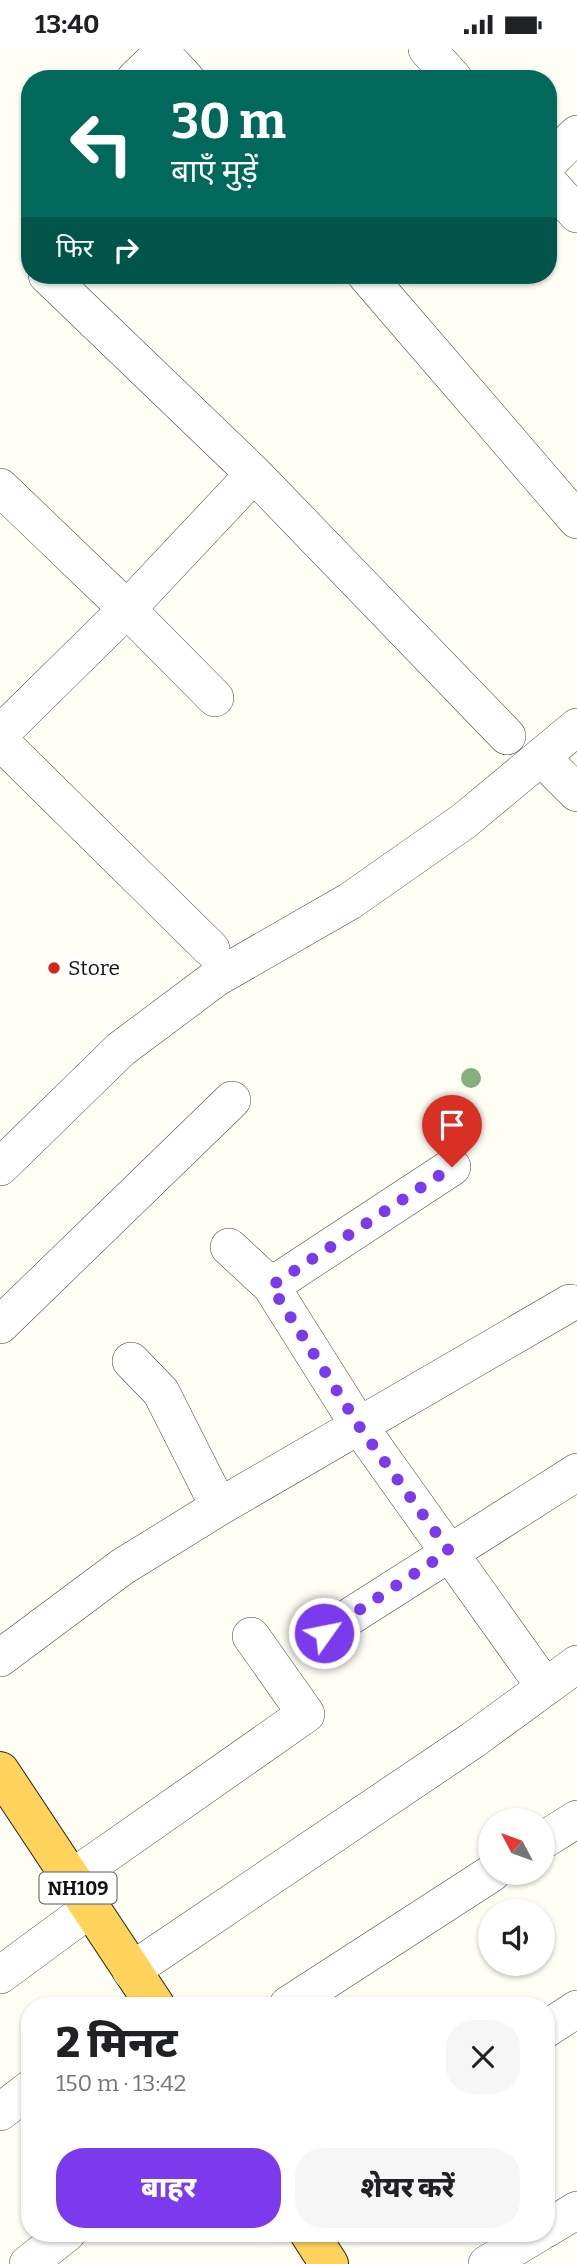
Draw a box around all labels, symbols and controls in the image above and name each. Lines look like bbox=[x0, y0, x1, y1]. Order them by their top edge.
text: 13:40 bbox=[35, 9, 100, 40]
text: 30 m bbox=[171, 92, 286, 151]
icon: left bbox=[56, 98, 147, 189]
text: बाएँ मुड़ें bbox=[171, 152, 258, 190]
icon: right bbox=[107, 231, 145, 269]
text: फिर bbox=[56, 233, 93, 264]
place label: Store bbox=[68, 955, 120, 981]
marker: Store bbox=[46, 960, 62, 976]
pin bbox=[422, 1095, 482, 1167]
icon: arrive bbox=[433, 1106, 471, 1144]
position arrow bbox=[287, 1596, 361, 1670]
north arrow bbox=[478, 1808, 555, 1885]
map controls bbox=[478, 1808, 555, 1976]
road number: NH109 bbox=[40, 1873, 116, 1903]
button: sound bbox=[478, 1899, 555, 1976]
text: 2 मिनट bbox=[56, 2018, 178, 2068]
button: close bbox=[446, 2020, 520, 2094]
text: 150 m · 13:42 bbox=[56, 2069, 186, 2097]
button: बाहर bbox=[56, 2148, 281, 2228]
button: शेयर करें bbox=[295, 2148, 520, 2228]

